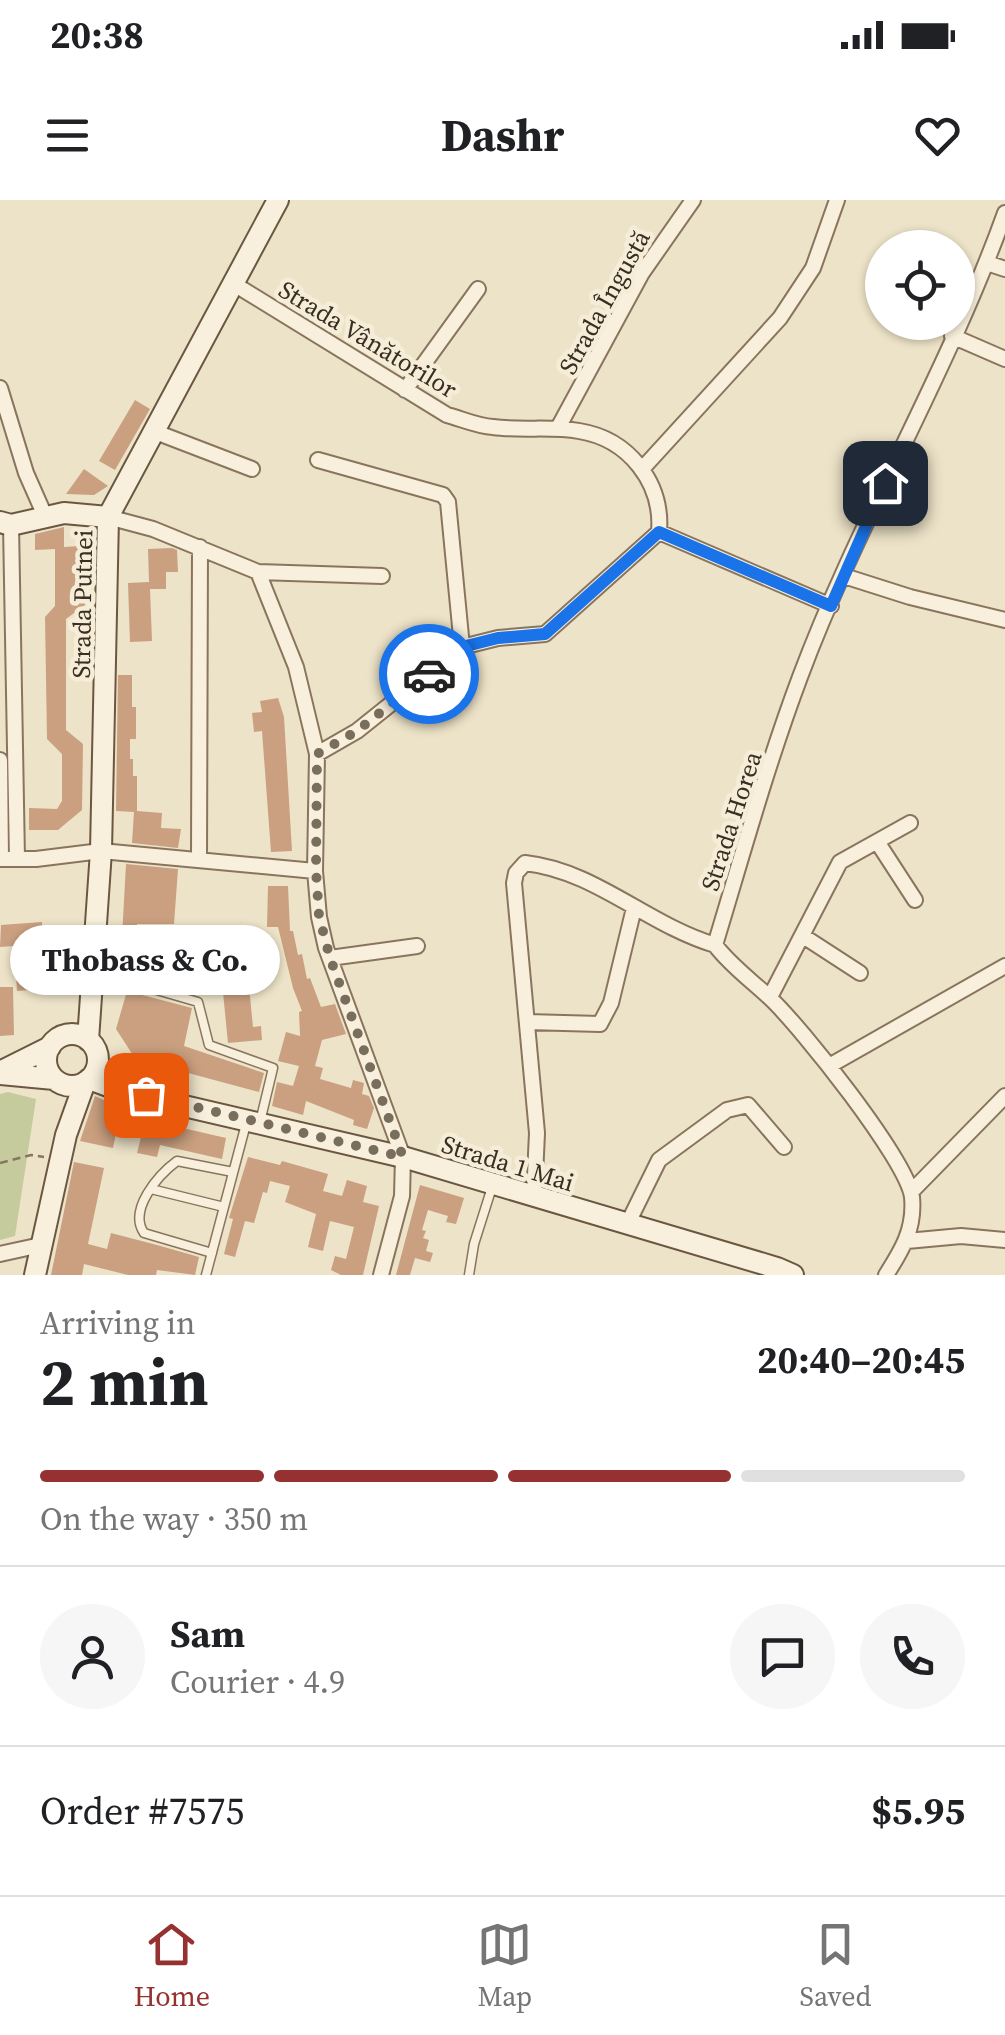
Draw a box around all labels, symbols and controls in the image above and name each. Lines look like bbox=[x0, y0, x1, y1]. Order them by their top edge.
text: 20:38 bbox=[50, 9, 144, 61]
text: Dashr bbox=[441, 104, 564, 166]
icon: menu bbox=[40, 108, 95, 163]
icon: heart bbox=[910, 108, 965, 163]
street label: Strada Îngustă bbox=[550, 224, 658, 380]
map controls bbox=[865, 230, 975, 340]
button: locate bbox=[865, 230, 975, 340]
street label: Strada Vânătorilor bbox=[273, 272, 464, 406]
pin bbox=[843, 441, 928, 526]
icon: home bbox=[858, 456, 913, 511]
street label: Strada Putnei bbox=[64, 529, 100, 679]
courier bbox=[379, 624, 479, 724]
icon: car bbox=[402, 647, 457, 702]
street label: Strada Horea bbox=[692, 747, 770, 895]
callout: Thobass & Co. bbox=[11, 925, 281, 995]
text: Thobass & Co. bbox=[41, 938, 249, 982]
pin bbox=[104, 1053, 189, 1138]
icon: bag bbox=[119, 1068, 174, 1123]
street label: Strada 1 Mai bbox=[438, 1127, 578, 1199]
text: Arriving in bbox=[40, 1301, 195, 1345]
text: 20:40–20:45 bbox=[757, 1334, 965, 1386]
text: 2 min bbox=[40, 1338, 209, 1427]
text: On the way · 350 m bbox=[40, 1497, 308, 1541]
button: person bbox=[40, 1604, 145, 1709]
button: chat bbox=[730, 1604, 835, 1709]
button: phone bbox=[860, 1604, 965, 1709]
text: Sam bbox=[170, 1608, 245, 1660]
text: Courier · 4.9 bbox=[170, 1660, 345, 1704]
text: Order #7575 bbox=[40, 1785, 244, 1837]
text: $5.95 bbox=[871, 1785, 965, 1837]
tab: Home bbox=[134, 1917, 210, 2015]
tab: Map bbox=[477, 1917, 532, 2015]
tab: Saved bbox=[800, 1917, 871, 2015]

